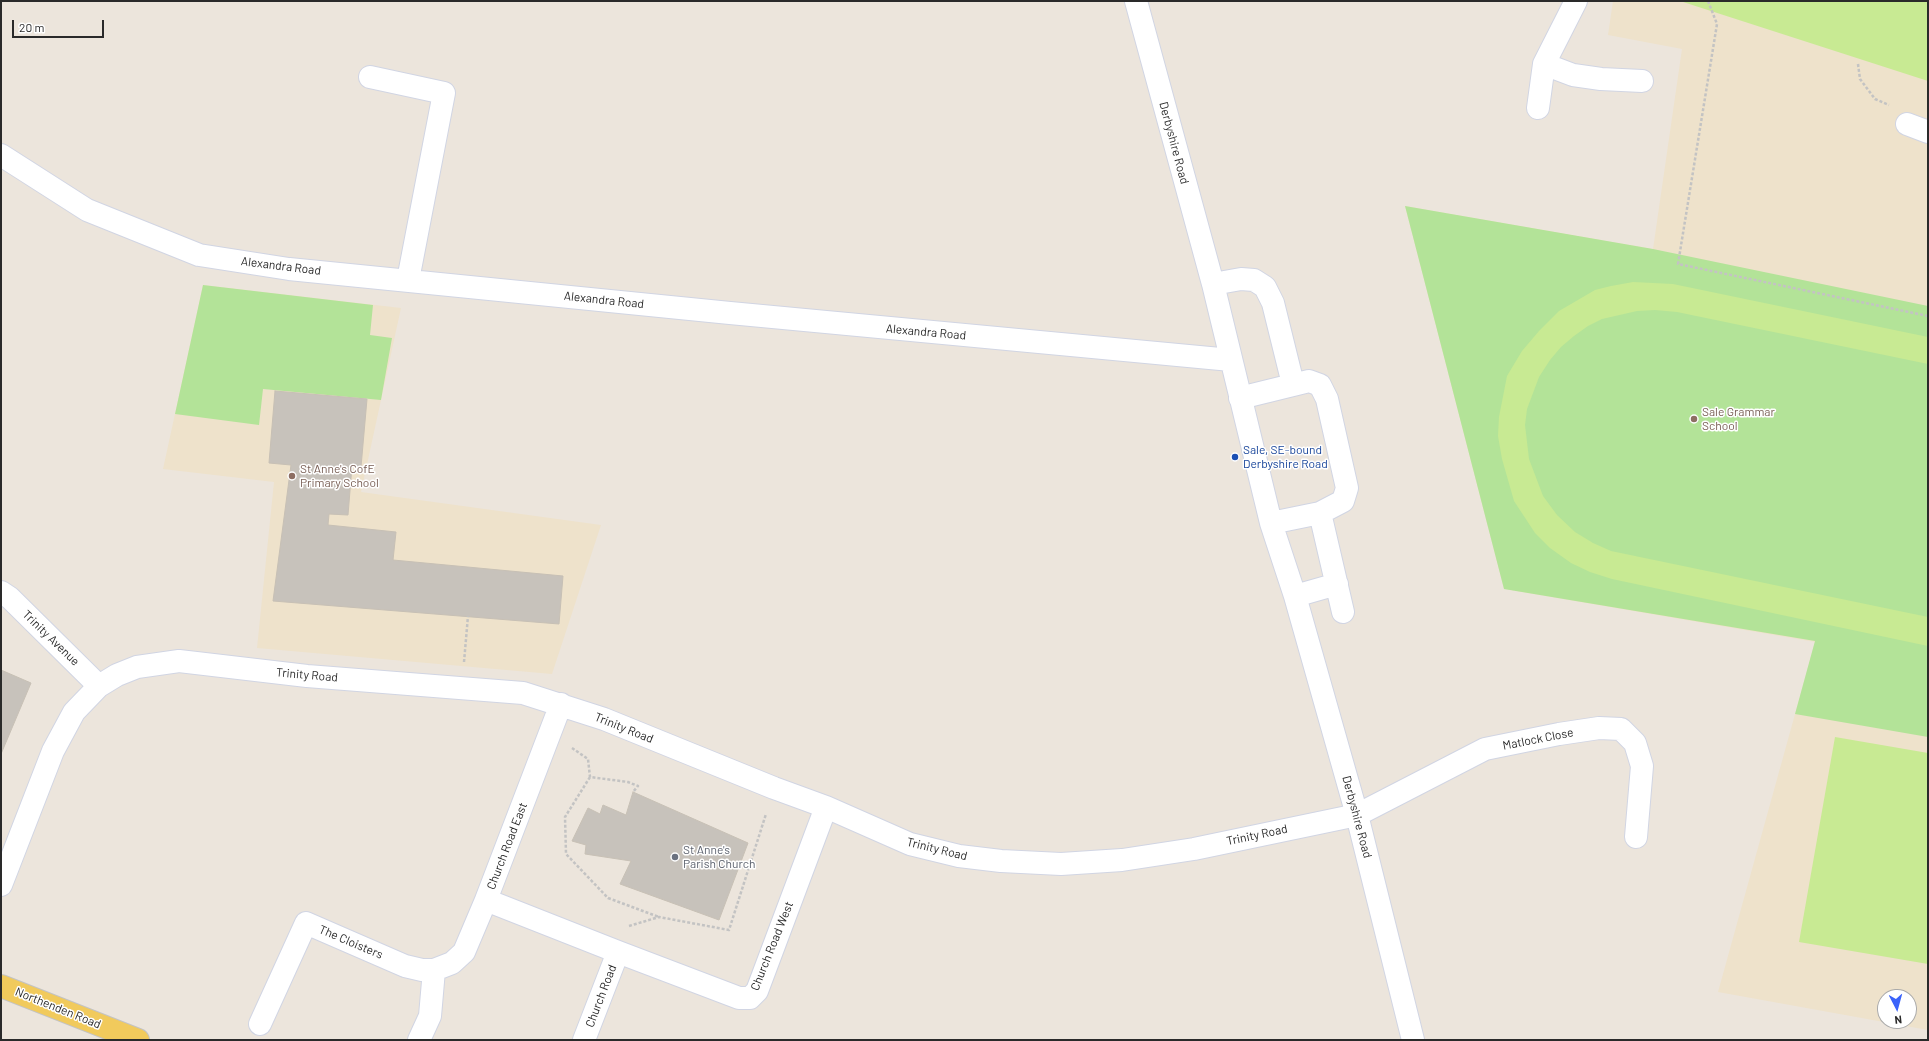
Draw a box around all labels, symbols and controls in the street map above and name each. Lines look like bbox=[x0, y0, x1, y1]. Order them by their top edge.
scale bar bbox=[14, 12, 106, 38]
text: 20 m bbox=[19, 20, 45, 34]
street label: Derbyshire Road bbox=[1156, 100, 1192, 186]
street label: Alexandra Road bbox=[240, 254, 322, 278]
street label: Alexandra Road bbox=[563, 289, 645, 311]
street label: Alexandra Road bbox=[885, 321, 967, 343]
place label: Sale Grammar School bbox=[1702, 405, 1775, 433]
marker: Sale Grammar School bbox=[1689, 414, 1699, 424]
place label: Sale, SE-bound Derbyshire Road bbox=[1243, 443, 1328, 471]
marker: Sale, SE-bound Derbyshire Road bbox=[1230, 452, 1240, 462]
place label: St Anne's CofE Primary School bbox=[300, 462, 379, 490]
marker: St Anne's CofE Primary School bbox=[287, 471, 297, 481]
street label: Trinity Avenue bbox=[20, 607, 82, 669]
street label: Trinity Road bbox=[276, 665, 338, 685]
street label: Trinity Road bbox=[593, 710, 655, 746]
street label: Matlock Close bbox=[1501, 725, 1575, 753]
street label: Derbyshire Road bbox=[1339, 774, 1375, 860]
street label: Church Road East bbox=[484, 800, 530, 892]
street label: Trinity Road bbox=[1225, 822, 1289, 848]
street label: Trinity Road bbox=[905, 835, 969, 863]
place label: St Anne's Parish Church bbox=[683, 843, 755, 871]
marker: St Anne's Parish Church bbox=[670, 852, 680, 862]
street label: Church Road West bbox=[748, 899, 796, 993]
street label: The Cloisters bbox=[317, 922, 385, 962]
street label: Church Road bbox=[582, 963, 620, 1029]
street label: Northenden Road bbox=[13, 984, 103, 1032]
north arrow bbox=[1877, 989, 1917, 1029]
text: N bbox=[1894, 1014, 1903, 1027]

